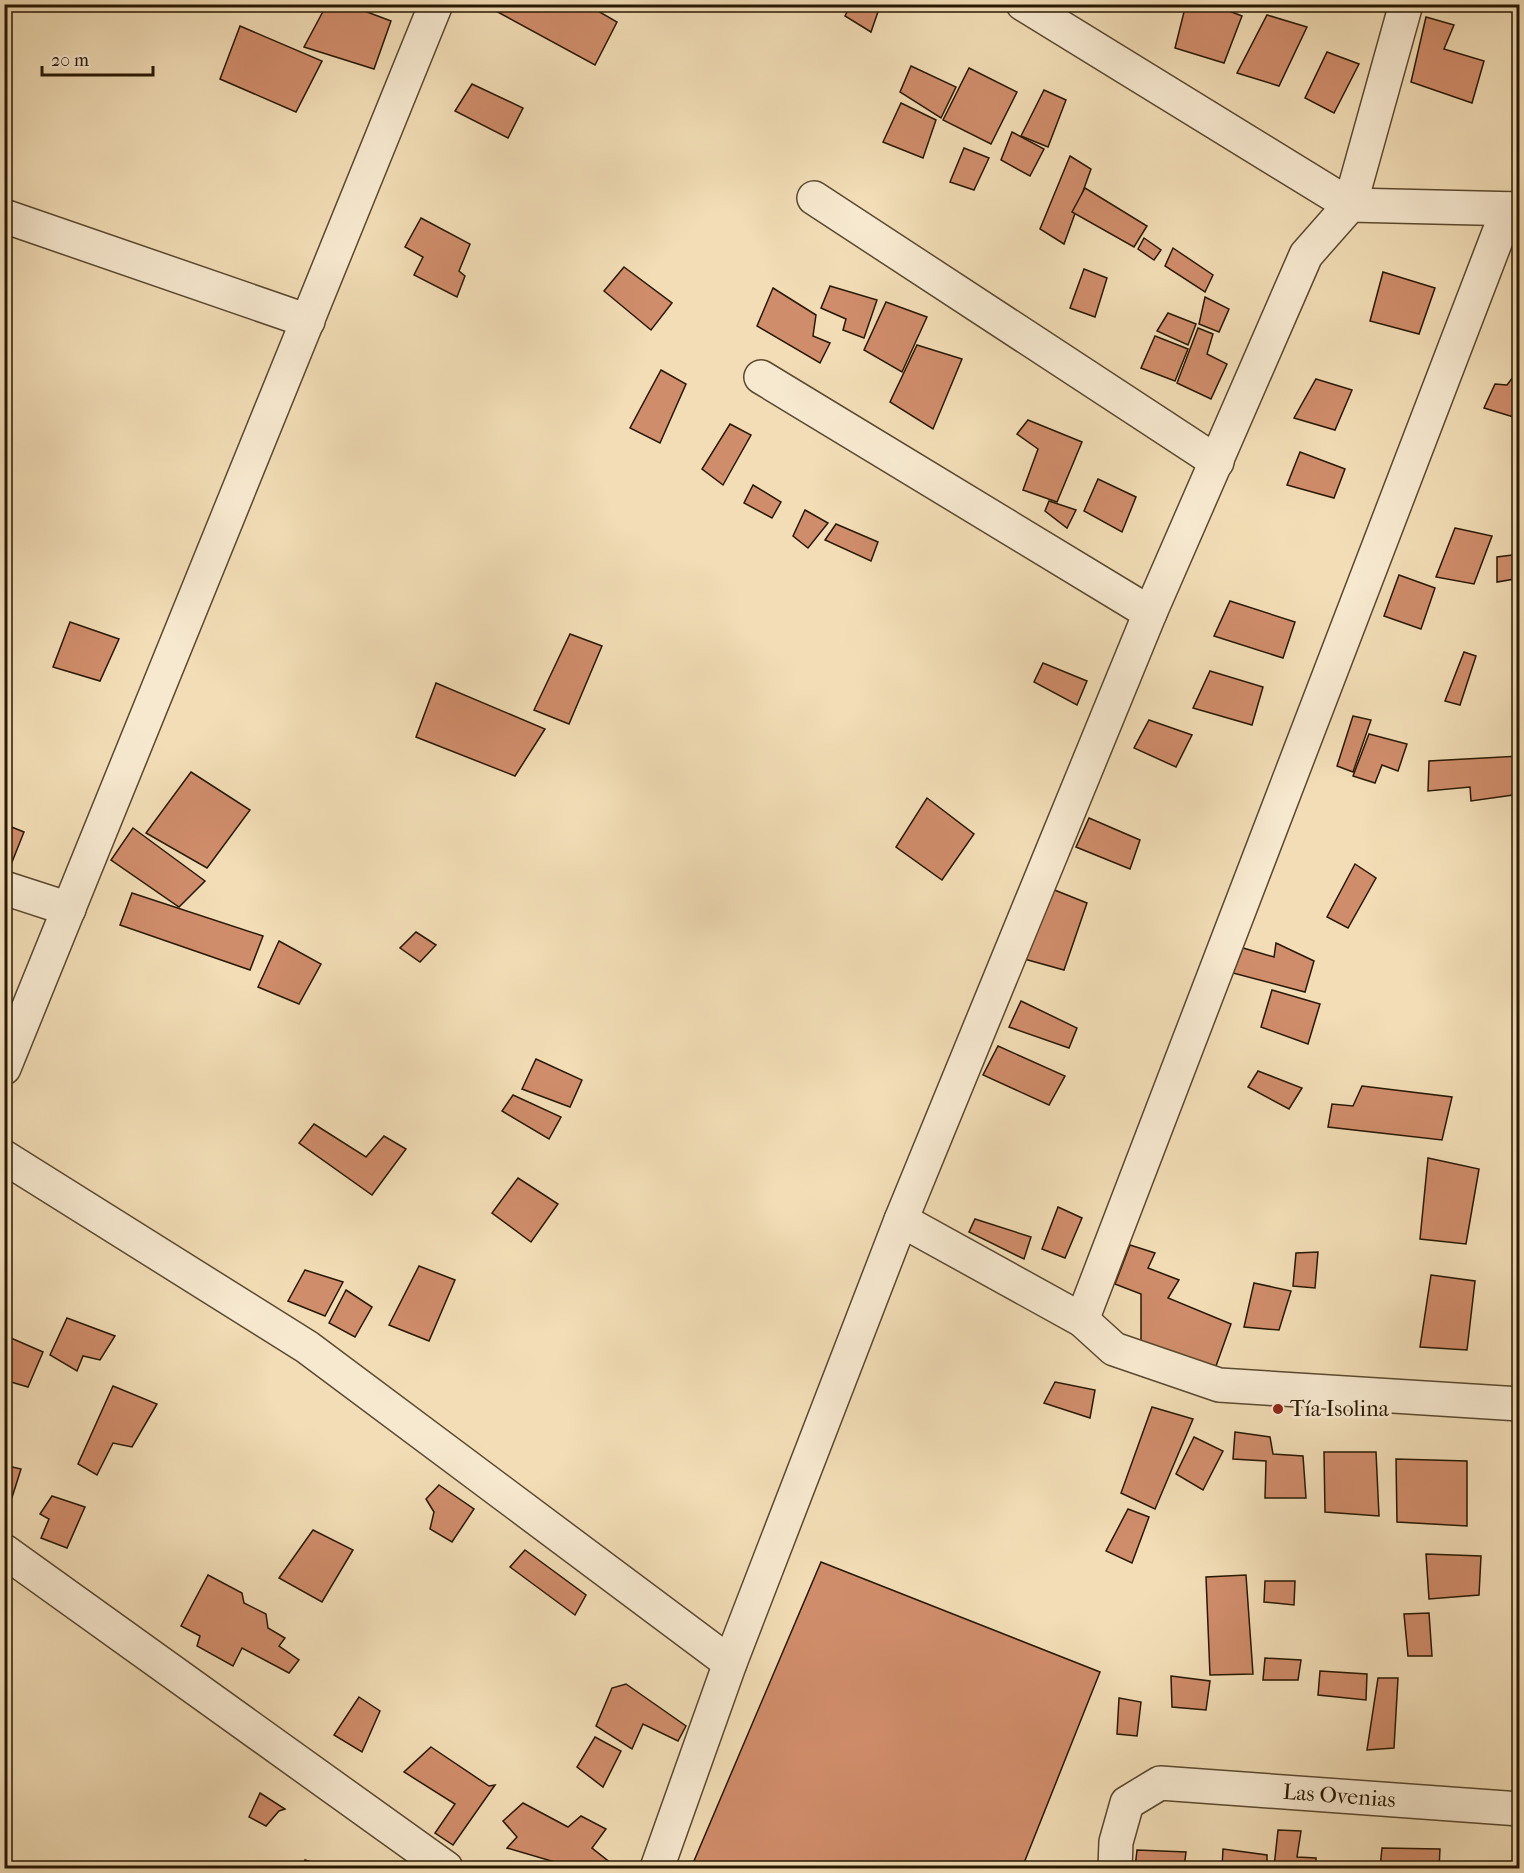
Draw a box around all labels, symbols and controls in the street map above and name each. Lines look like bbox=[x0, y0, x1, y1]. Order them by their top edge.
scale bar bbox=[42, 39, 153, 77]
text: 20 m bbox=[51, 50, 89, 71]
place label: Tía Isolina bbox=[1290, 1396, 1390, 1422]
marker: Tía Isolina bbox=[1271, 1402, 1285, 1416]
street label: Las Ovenias bbox=[1282, 1779, 1397, 1813]

